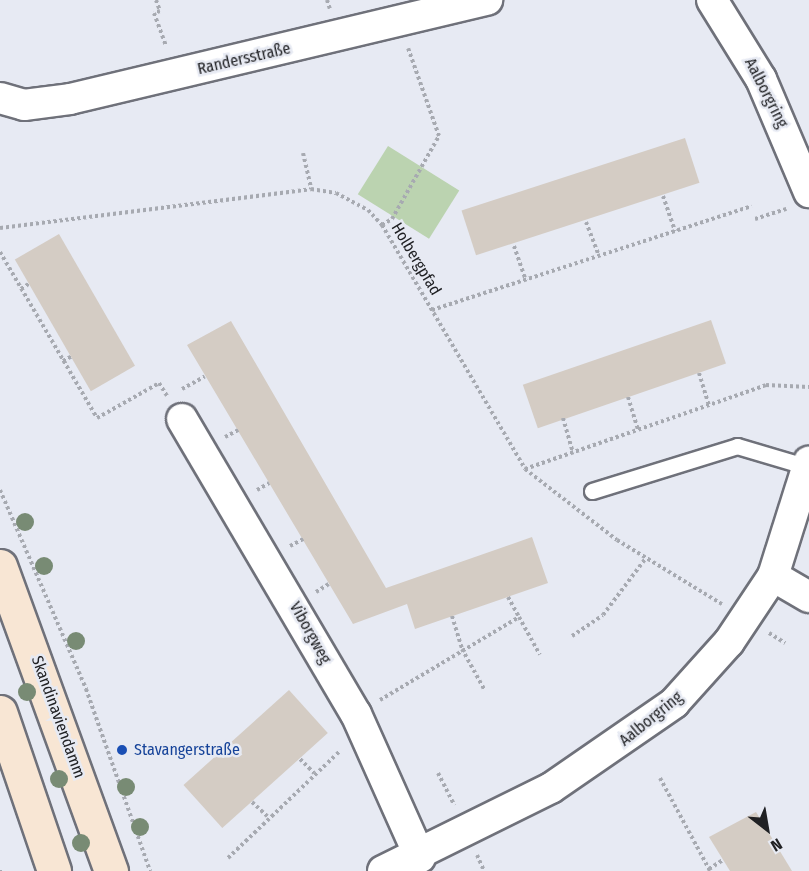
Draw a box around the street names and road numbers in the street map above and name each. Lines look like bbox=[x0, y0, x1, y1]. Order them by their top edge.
street label: Randersstraße bbox=[196, 39, 292, 79]
street label: Aalborgring bbox=[740, 55, 792, 131]
street label: Holbergpfad bbox=[387, 219, 445, 299]
street label: Viborgweg bbox=[285, 599, 335, 667]
street label: Skandinaviendamm bbox=[27, 653, 89, 781]
street label: Aalborgring bbox=[616, 688, 686, 750]

